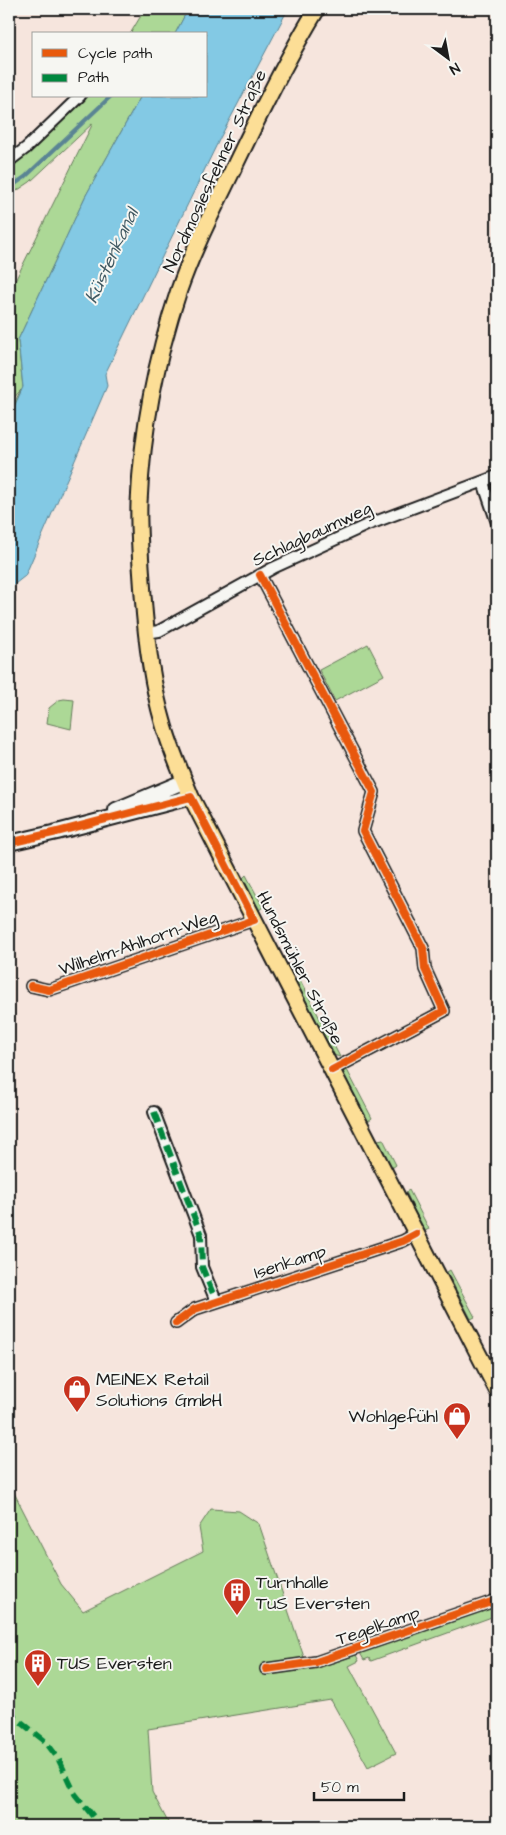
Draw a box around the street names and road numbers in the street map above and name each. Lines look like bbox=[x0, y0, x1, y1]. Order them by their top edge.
street label: Nordmoslesfehner Straße bbox=[157, 65, 273, 276]
street label: Schlagbaumweg bbox=[248, 495, 376, 574]
street label: Hundsmühler Straße bbox=[250, 887, 350, 1049]
street label: Wilhelm-Ahlhorn-Weg bbox=[55, 904, 221, 983]
street label: Isenkamp bbox=[251, 1239, 329, 1285]
street label: Tegelkamp bbox=[333, 1600, 424, 1653]

